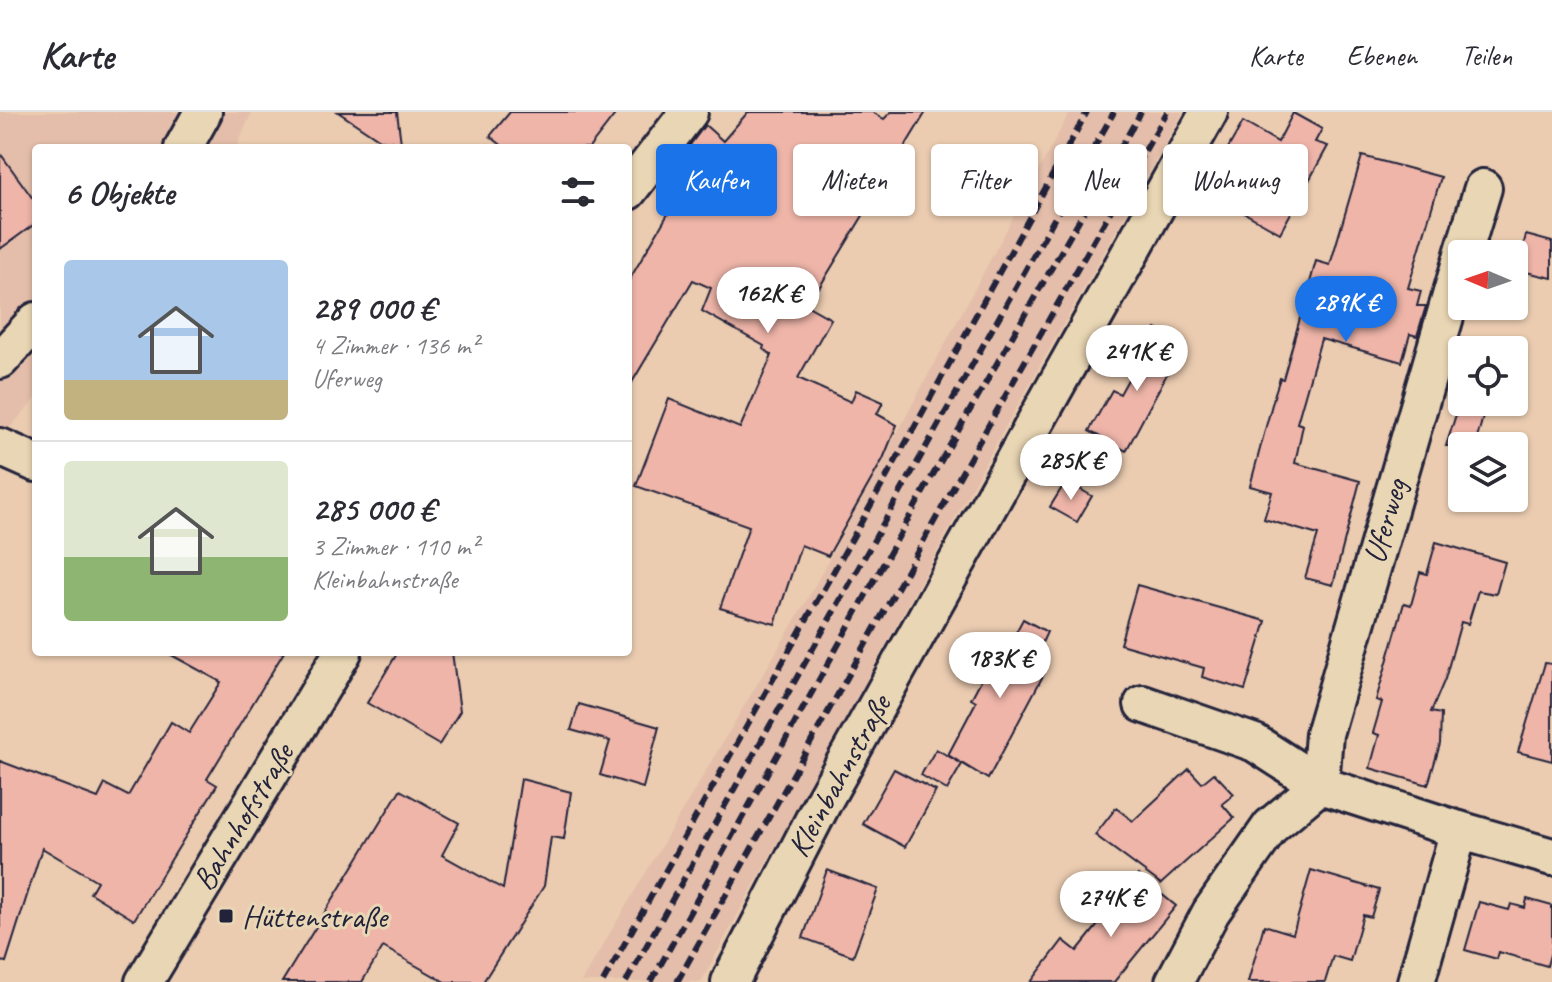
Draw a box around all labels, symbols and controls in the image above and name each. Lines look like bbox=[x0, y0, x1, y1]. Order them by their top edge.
text: Karte bbox=[40, 32, 114, 79]
text: Karte bbox=[1249, 38, 1303, 73]
text: Ebenen bbox=[1347, 38, 1417, 73]
text: Teilen bbox=[1461, 38, 1512, 73]
chip: Kaufen bbox=[656, 144, 777, 216]
chip: Mieten bbox=[793, 144, 915, 216]
chip: Filter bbox=[931, 144, 1038, 216]
chip: Neu bbox=[1054, 144, 1147, 216]
chip: Wohnung bbox=[1163, 144, 1308, 216]
icon: filters bbox=[556, 170, 600, 214]
text: 6 Objekte bbox=[64, 171, 174, 214]
north arrow bbox=[1448, 240, 1528, 320]
map controls bbox=[1448, 240, 1528, 512]
pin: 162K € bbox=[703, 267, 833, 335]
text: 162K € bbox=[735, 276, 801, 309]
pin: 289K € bbox=[1281, 276, 1411, 344]
text: 289K € bbox=[1313, 285, 1379, 318]
text: 289 000 € bbox=[312, 286, 435, 329]
icon: home bbox=[128, 292, 224, 388]
pin: 241K € bbox=[1072, 325, 1202, 393]
text: 4 Zimmer · 136 m² bbox=[312, 329, 478, 362]
text: 241K € bbox=[1104, 334, 1170, 367]
button: locate bbox=[1448, 336, 1528, 416]
text: Uferweg bbox=[312, 362, 382, 395]
button: layers bbox=[1448, 432, 1528, 512]
pin: 285K € bbox=[1006, 434, 1136, 502]
text: 285K € bbox=[1038, 443, 1104, 476]
street label: Uferweg bbox=[1353, 472, 1417, 568]
text: 285 000 € bbox=[312, 487, 435, 530]
icon: home bbox=[128, 493, 224, 589]
text: 3 Zimmer · 110 m² bbox=[312, 530, 478, 563]
text: Kleinbahnstraße bbox=[312, 563, 457, 596]
pin: 183K € bbox=[935, 632, 1065, 700]
text: 183K € bbox=[967, 641, 1033, 674]
street label: Kleinbahnstraße bbox=[778, 686, 902, 864]
street label: Bahnhofstraße bbox=[183, 734, 304, 898]
pin: 274K € bbox=[1046, 871, 1176, 939]
text: 274K € bbox=[1078, 880, 1144, 913]
place label: Hüttenstraße bbox=[242, 896, 389, 937]
marker: Hüttenstraße bbox=[217, 907, 235, 925]

